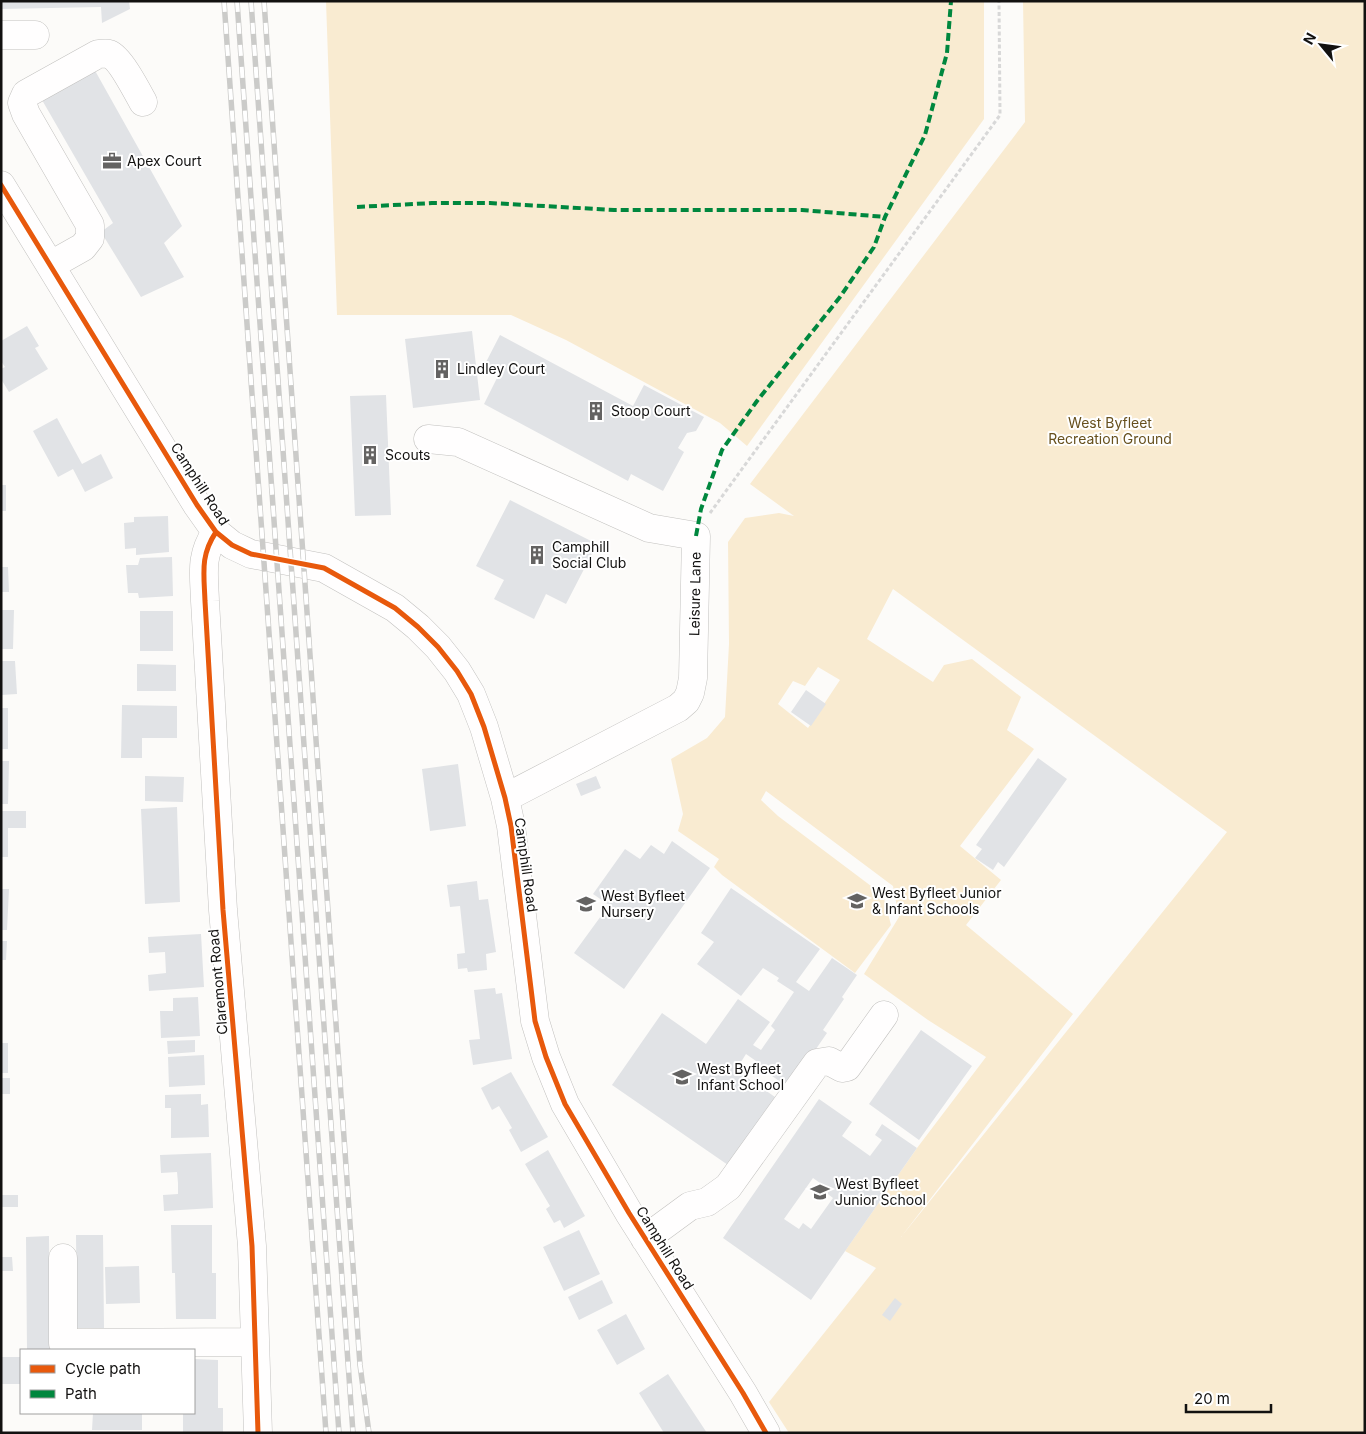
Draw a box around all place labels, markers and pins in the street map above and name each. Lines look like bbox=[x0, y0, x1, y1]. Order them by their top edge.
office icon: Apex Court bbox=[101, 150, 123, 172]
place label: Apex Court bbox=[127, 152, 202, 169]
building icon: Lindley Court bbox=[431, 358, 453, 380]
place label: Lindley Court bbox=[457, 360, 546, 377]
building icon: Stoop Court bbox=[585, 400, 607, 422]
place label: Stoop Court bbox=[611, 402, 691, 419]
building icon: Scouts bbox=[359, 444, 381, 466]
place label: Scouts bbox=[385, 446, 431, 463]
place label: Camphill Social Club bbox=[552, 538, 626, 571]
building icon: Camphill Social Club bbox=[526, 544, 548, 566]
place label: West Byfleet Junior & Infant Schools bbox=[872, 884, 1001, 917]
place label: West Byfleet Nursery bbox=[601, 887, 685, 920]
school or university icon: West Byfleet Junior & Infant Schools bbox=[846, 890, 868, 912]
school or university icon: West Byfleet Nursery bbox=[575, 893, 597, 915]
place label: West Byfleet Infant School bbox=[697, 1060, 784, 1093]
school or university icon: West Byfleet Infant School bbox=[671, 1066, 693, 1088]
place label: West Byfleet Junior School bbox=[835, 1175, 926, 1208]
school or university icon: West Byfleet Junior School bbox=[809, 1181, 831, 1203]

